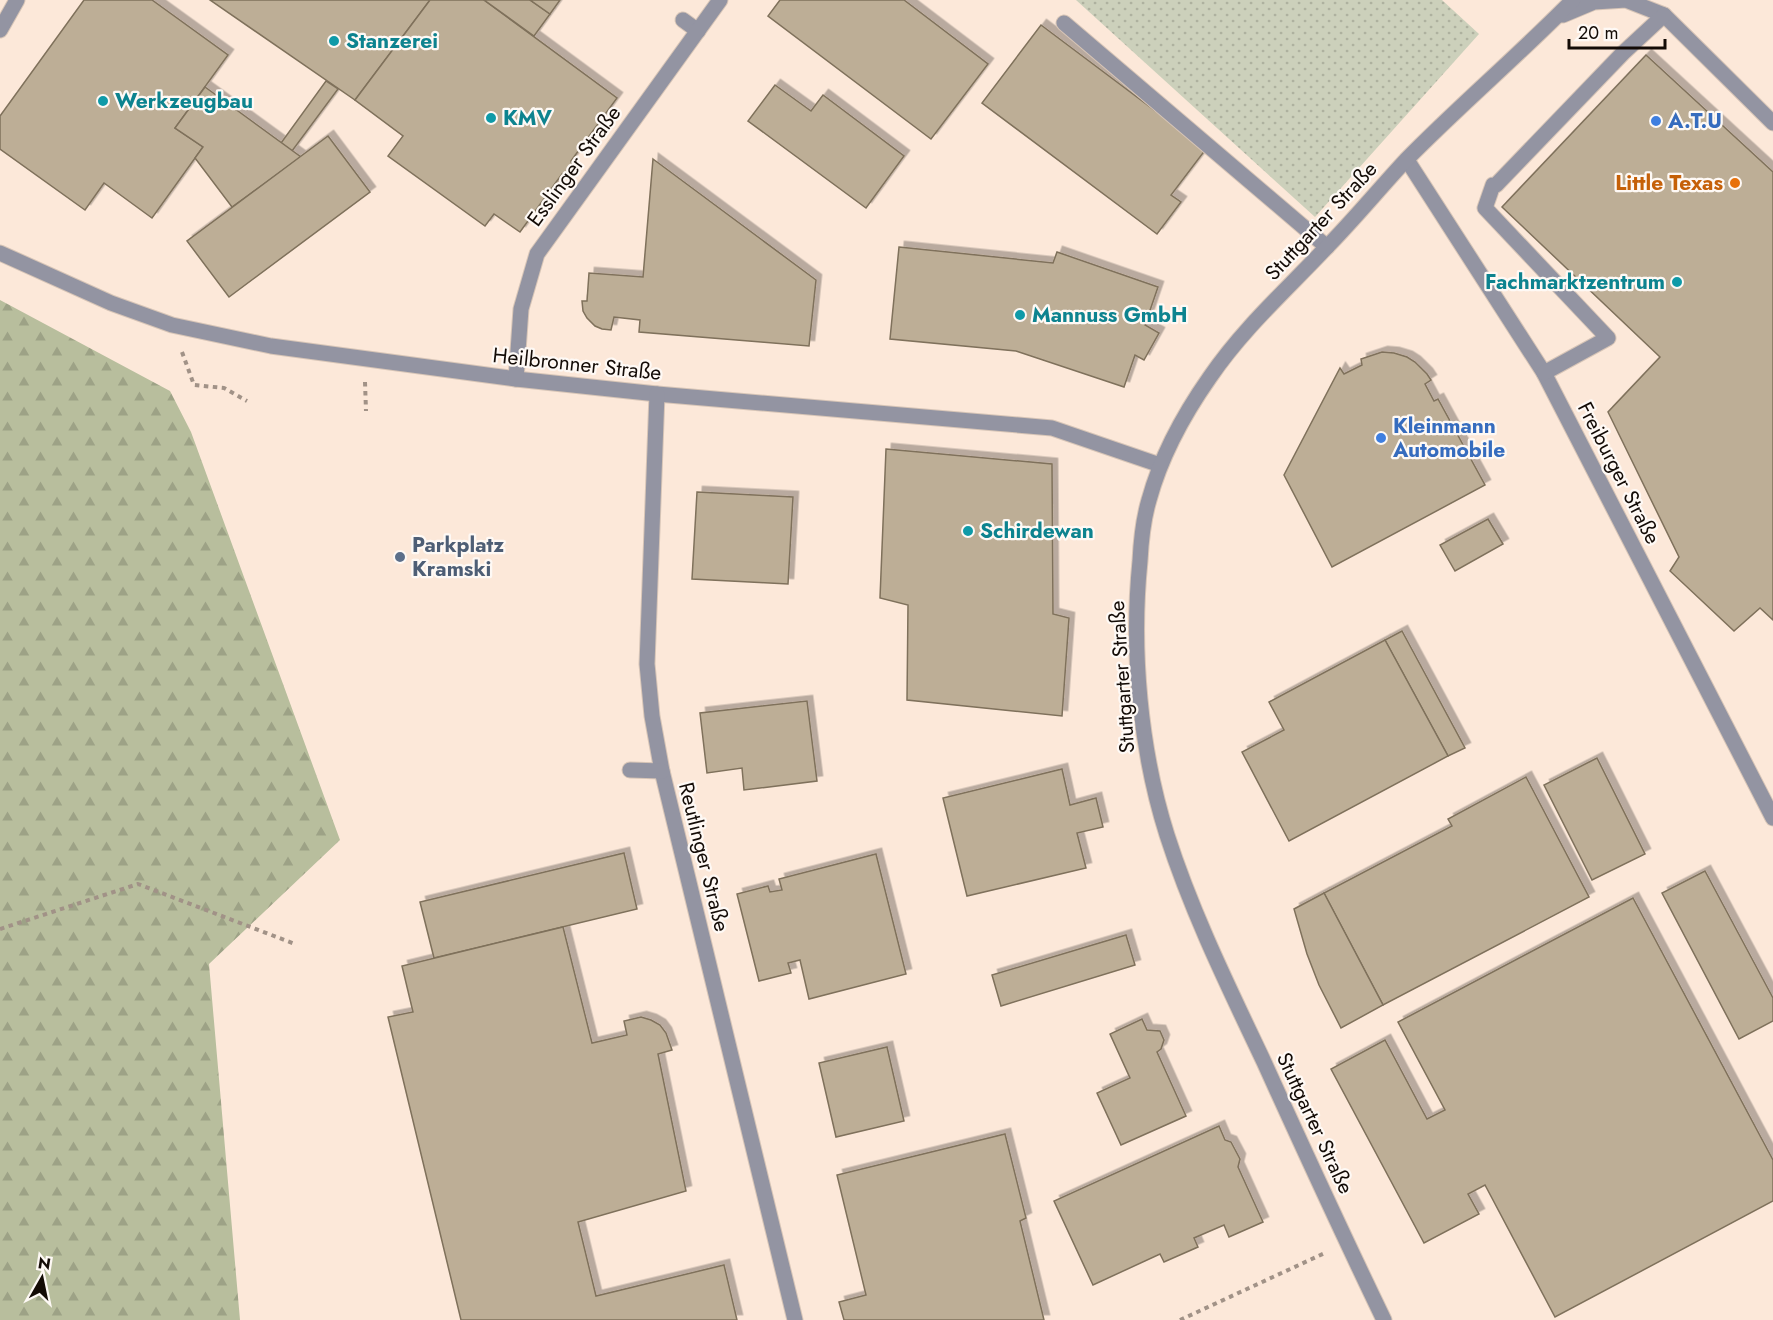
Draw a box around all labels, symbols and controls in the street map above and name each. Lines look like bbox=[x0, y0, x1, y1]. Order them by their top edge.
scale bar bbox=[1569, 12, 1665, 50]
text: 20 m bbox=[1578, 20, 1618, 46]
place label: Stanzerei bbox=[346, 26, 438, 56]
marker: Stanzerei bbox=[327, 34, 341, 48]
place label: Werkzeugbau bbox=[115, 86, 253, 116]
marker: Werkzeugbau bbox=[96, 94, 110, 108]
street label: Esslinger Straße bbox=[520, 99, 628, 233]
place label: KMV bbox=[503, 103, 552, 133]
place label: A.T.U bbox=[1667, 106, 1722, 136]
marker: KMV bbox=[484, 111, 498, 125]
marker: A.T.U bbox=[1649, 114, 1663, 128]
street label: Stuttgarter Straße bbox=[1258, 155, 1384, 287]
place label: Little Texas bbox=[1615, 168, 1723, 198]
marker: Little Texas bbox=[1728, 176, 1742, 190]
place label: Fachmarktzentrum bbox=[1485, 267, 1665, 297]
marker: Fachmarktzentrum bbox=[1670, 275, 1684, 289]
place label: Mannuss GmbH bbox=[1032, 300, 1187, 330]
marker: Mannuss GmbH bbox=[1013, 308, 1027, 322]
street label: Heilbronner Straße bbox=[491, 340, 663, 388]
street label: Freiburger Straße bbox=[1570, 397, 1668, 549]
place label: Kleinmann Automobile bbox=[1392, 411, 1505, 465]
marker: Kleinmann Automobile bbox=[1374, 431, 1388, 445]
place label: Schirdewan bbox=[980, 516, 1094, 546]
marker: Schirdewan bbox=[961, 524, 975, 538]
place label: Parkplatz Kramski bbox=[412, 530, 504, 584]
marker: Parkplatz Kramski bbox=[393, 550, 407, 564]
street label: Stuttgarter Straße bbox=[1102, 600, 1142, 754]
street label: Reutlinger Straße bbox=[671, 779, 737, 935]
street label: Stuttgarter Straße bbox=[1269, 1047, 1361, 1199]
north arrow bbox=[12, 1248, 72, 1308]
text: N bbox=[36, 1251, 52, 1276]

